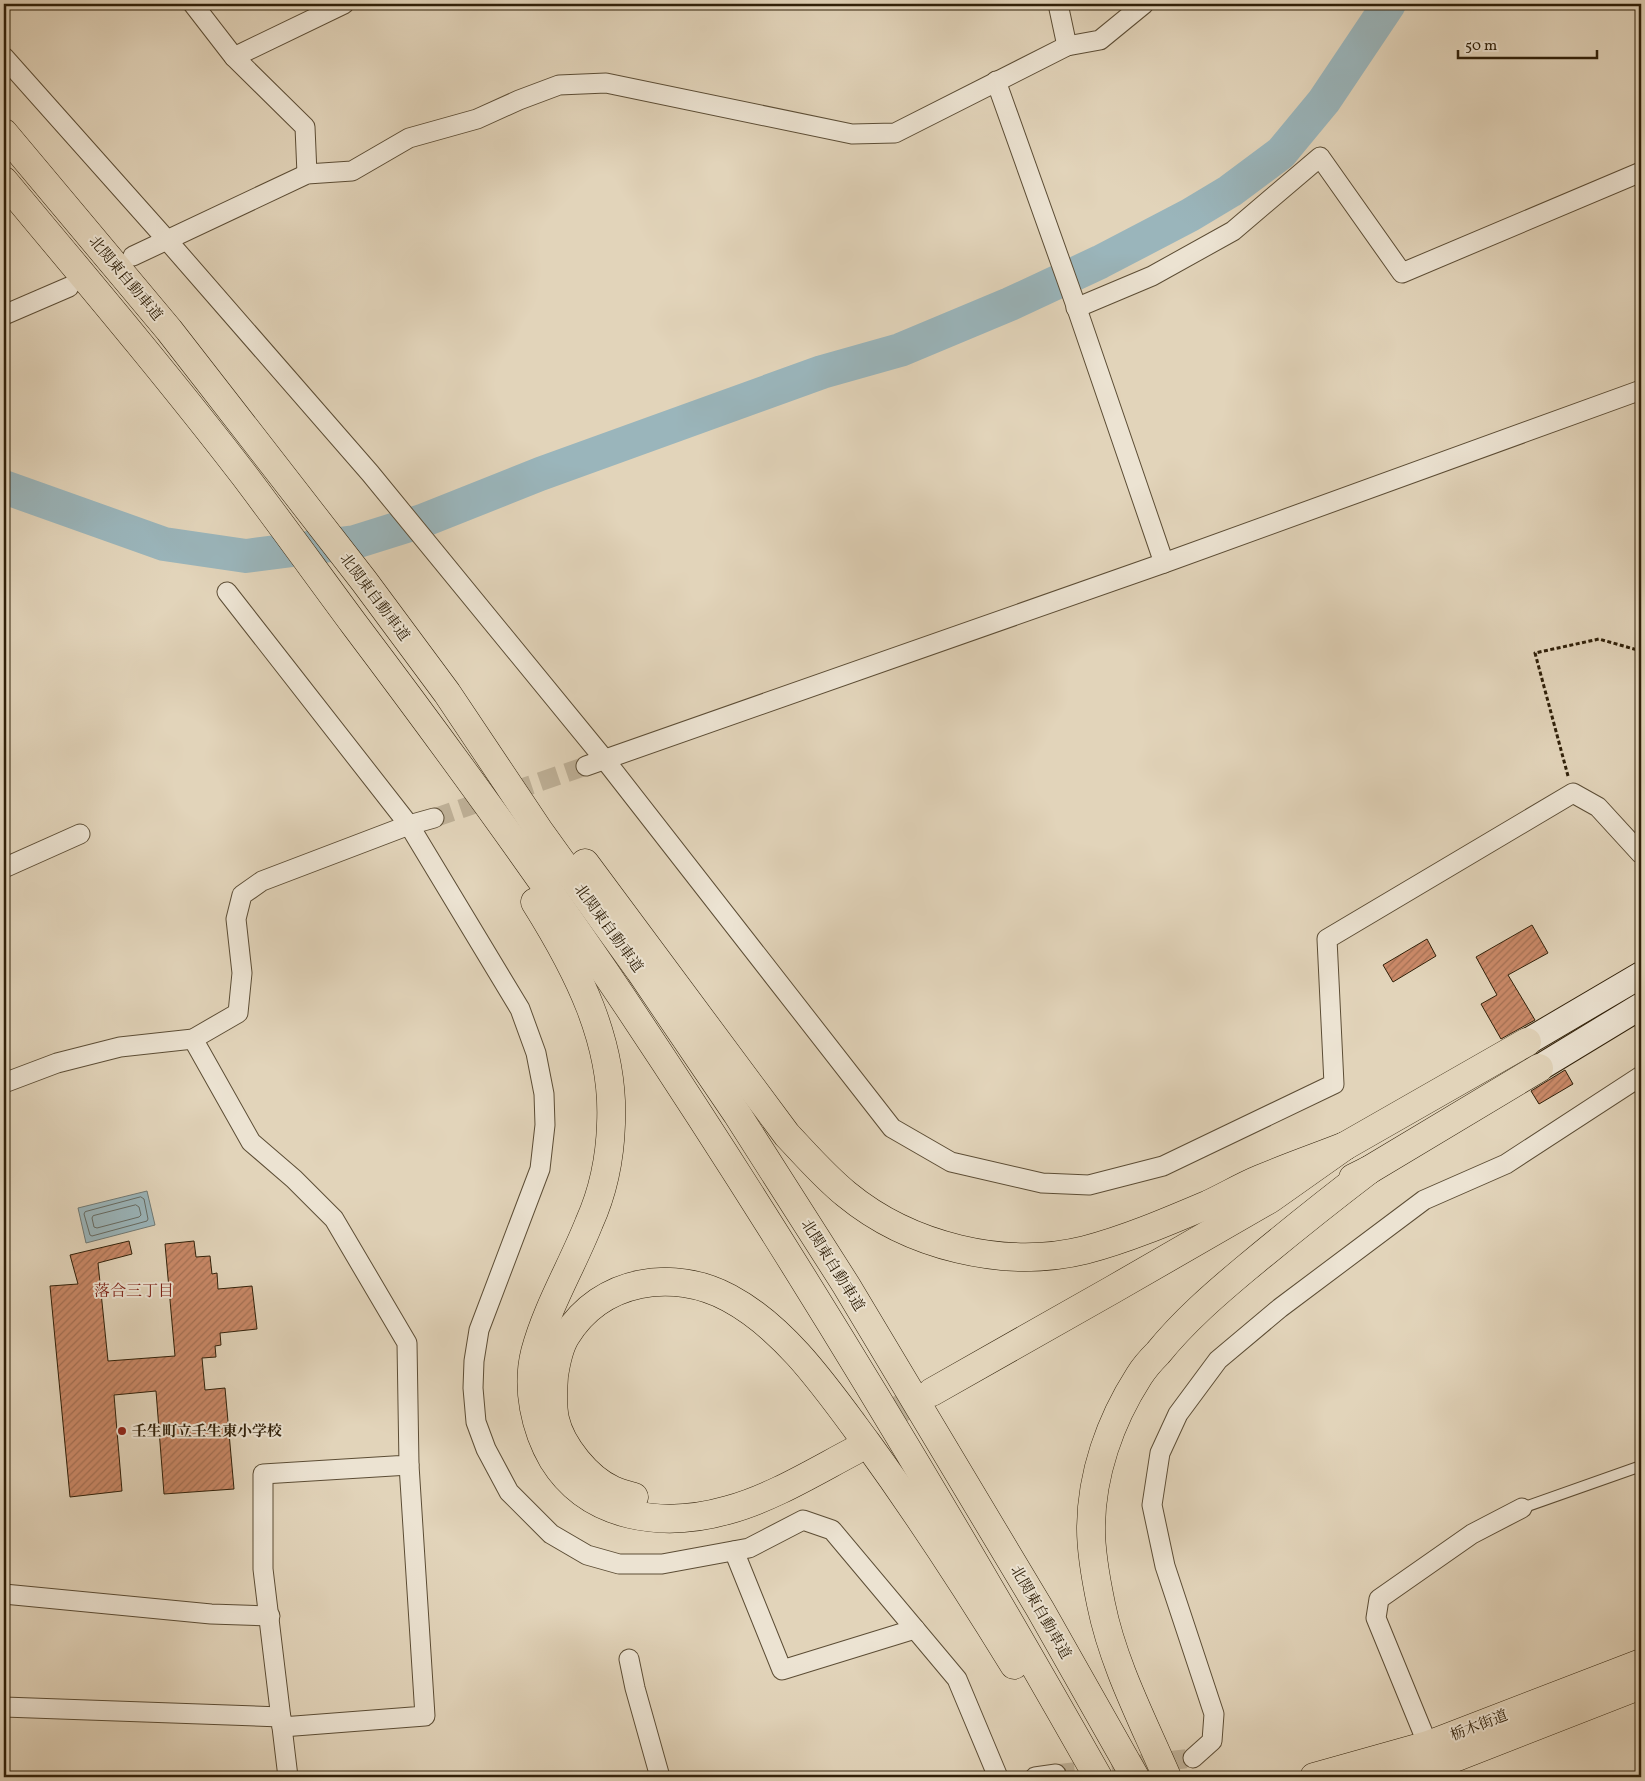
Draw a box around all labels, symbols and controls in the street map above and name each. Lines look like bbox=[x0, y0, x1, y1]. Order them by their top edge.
scale bar bbox=[1458, 28, 1596, 60]
text: 50 m bbox=[1465, 36, 1497, 57]
street label: 北関東自動車道 bbox=[83, 232, 167, 326]
street label: 北関東自動車道 bbox=[334, 550, 414, 646]
street label: 北関東自動車道 bbox=[568, 880, 647, 978]
street label: 北関東自動車道 bbox=[795, 1216, 868, 1316]
district label: 落合三丁目 bbox=[94, 1281, 174, 1303]
place label: 壬生町立壬生東小学校 bbox=[132, 1422, 282, 1443]
marker: 壬生町立壬生東小学校 bbox=[116, 1425, 128, 1437]
street label: 北関東自動車道 bbox=[1004, 1562, 1075, 1663]
street label: 栃木街道 bbox=[1448, 1706, 1511, 1747]

